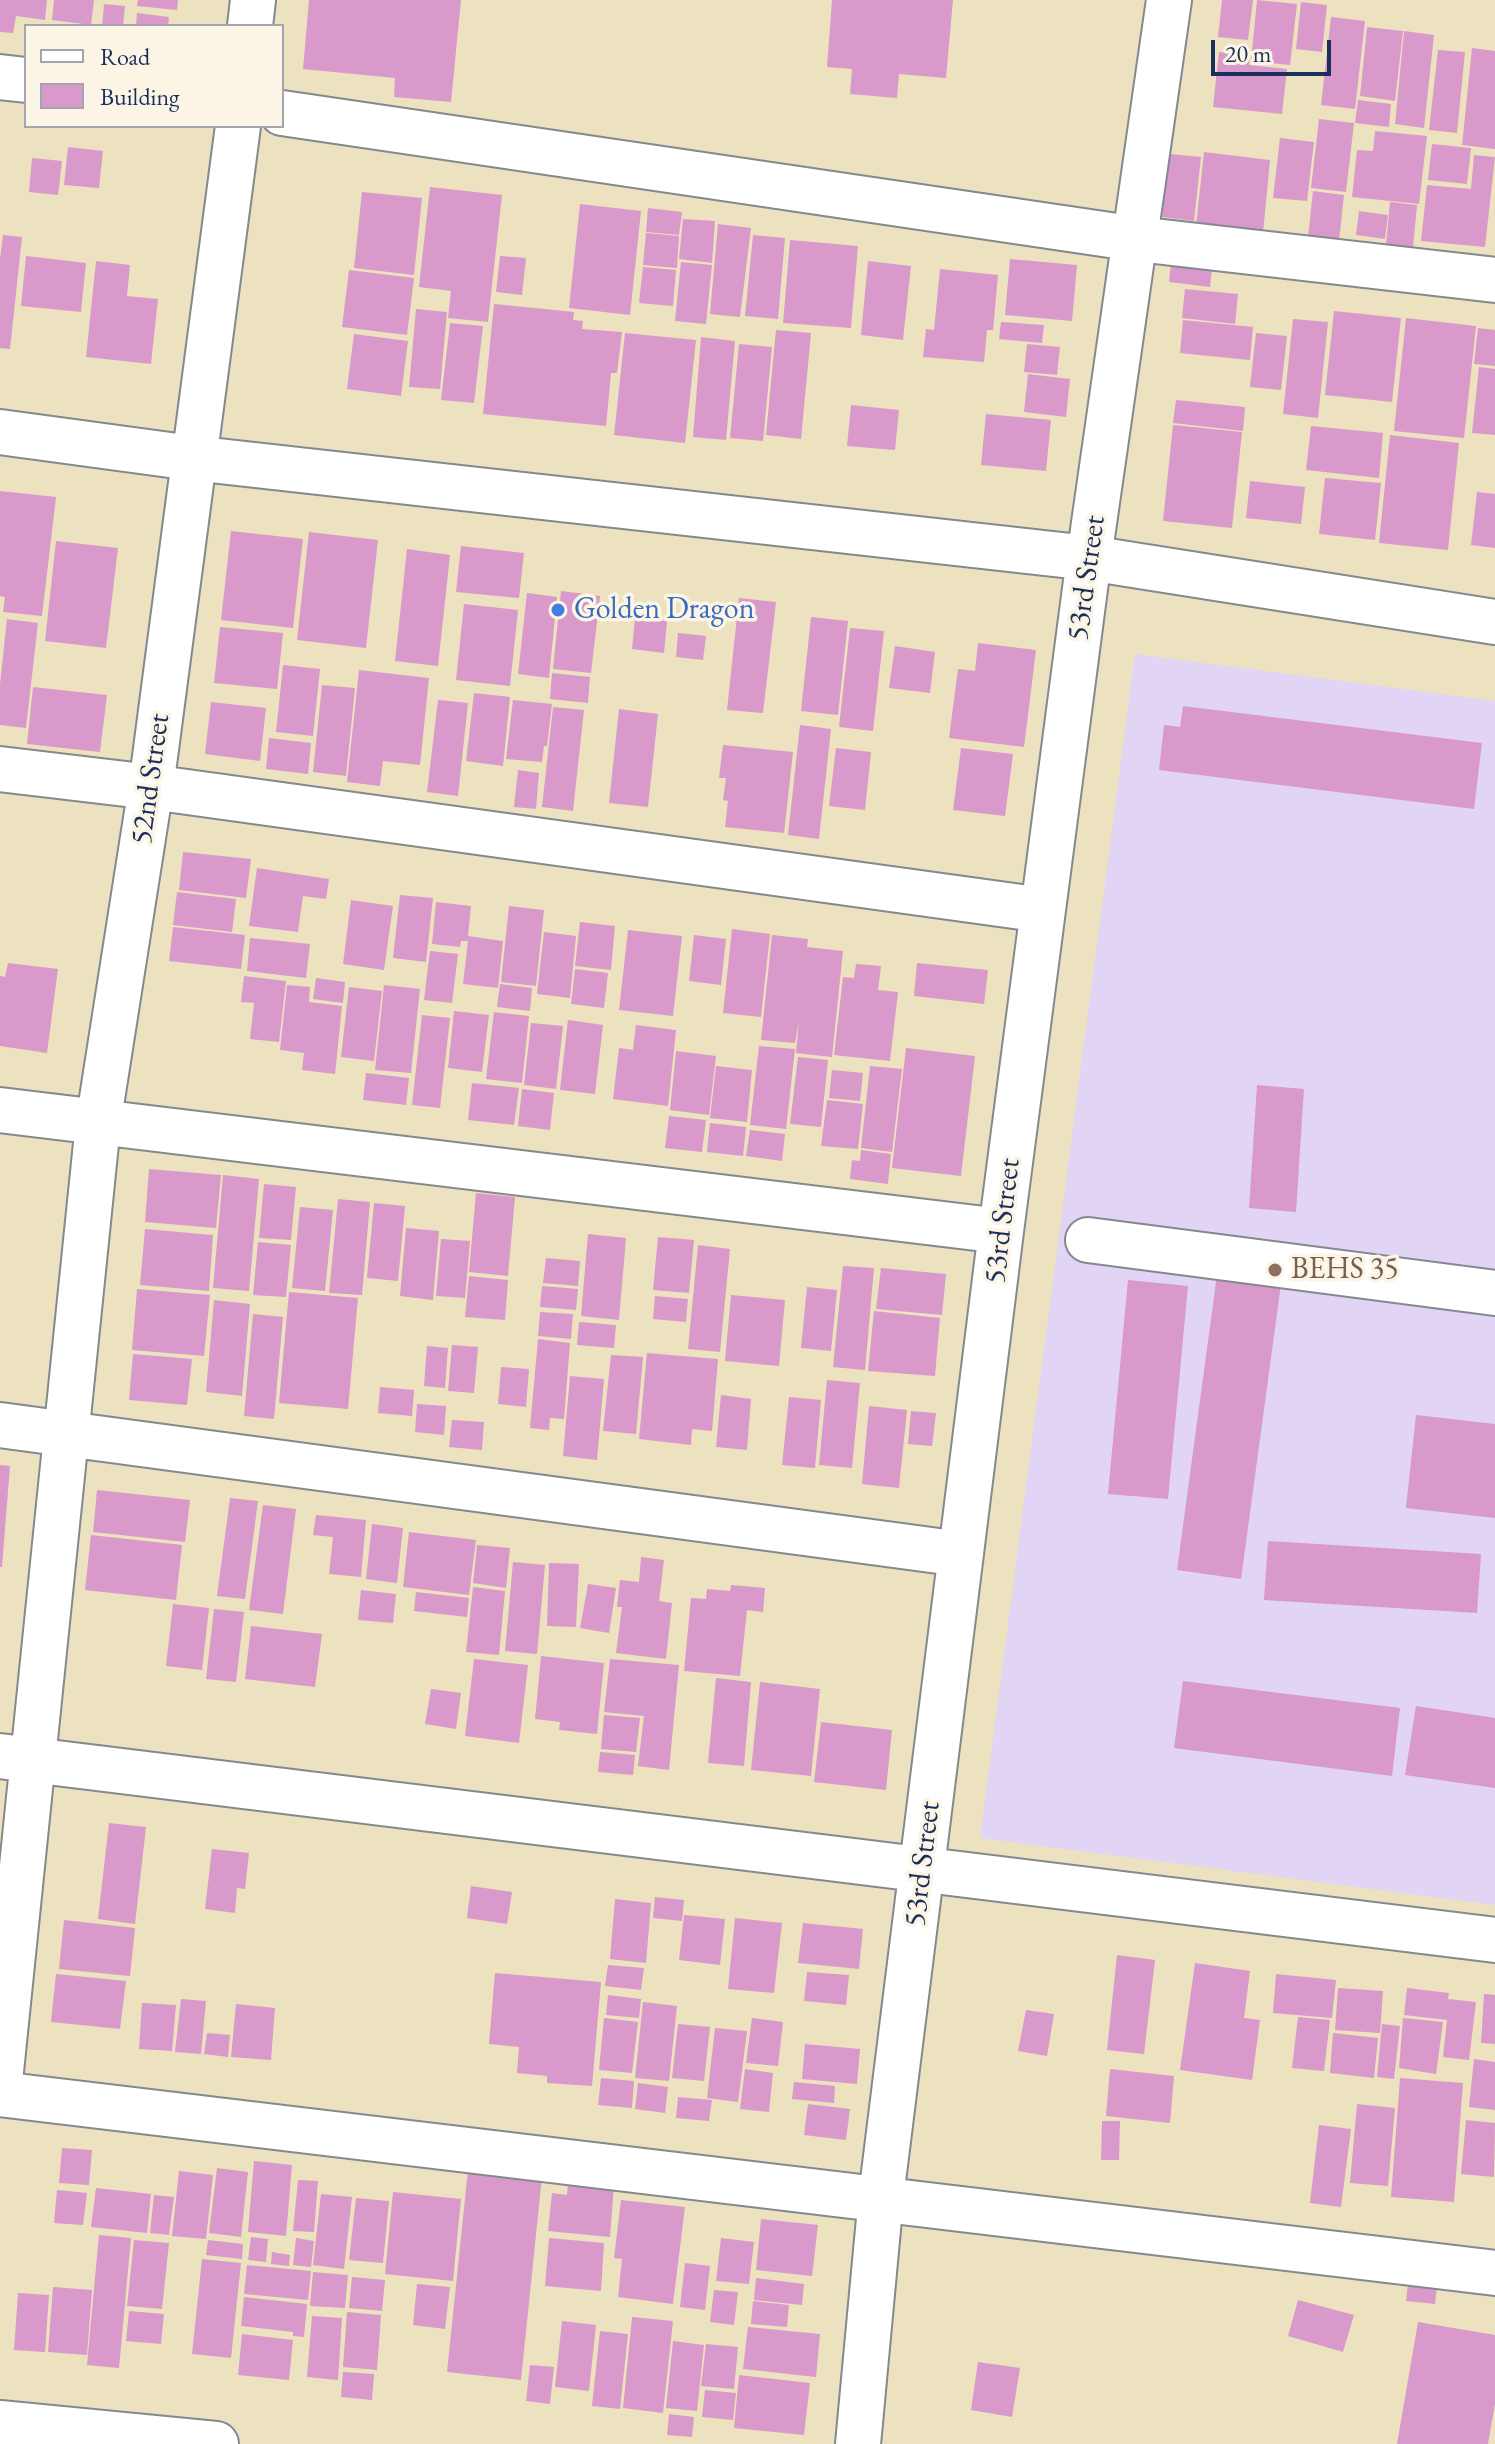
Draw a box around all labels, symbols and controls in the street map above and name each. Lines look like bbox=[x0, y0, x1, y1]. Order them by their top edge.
legend bbox=[24, 24, 284, 128]
scale bar bbox=[1215, 24, 1335, 74]
text: 20 m bbox=[1225, 38, 1272, 69]
text: Road bbox=[100, 41, 150, 72]
text: Building bbox=[100, 81, 180, 112]
street label: 53rd Street bbox=[1060, 513, 1114, 643]
place label: Golden Dragon bbox=[574, 592, 755, 628]
marker: Golden Dragon bbox=[549, 601, 567, 619]
street label: 52nd Street bbox=[124, 711, 178, 847]
street label: 53rd Street bbox=[977, 1156, 1029, 1286]
place label: BEHS 35 bbox=[1291, 1252, 1399, 1288]
marker: BEHS 35 bbox=[1266, 1261, 1284, 1279]
street label: 53rd Street bbox=[897, 1799, 949, 1929]

